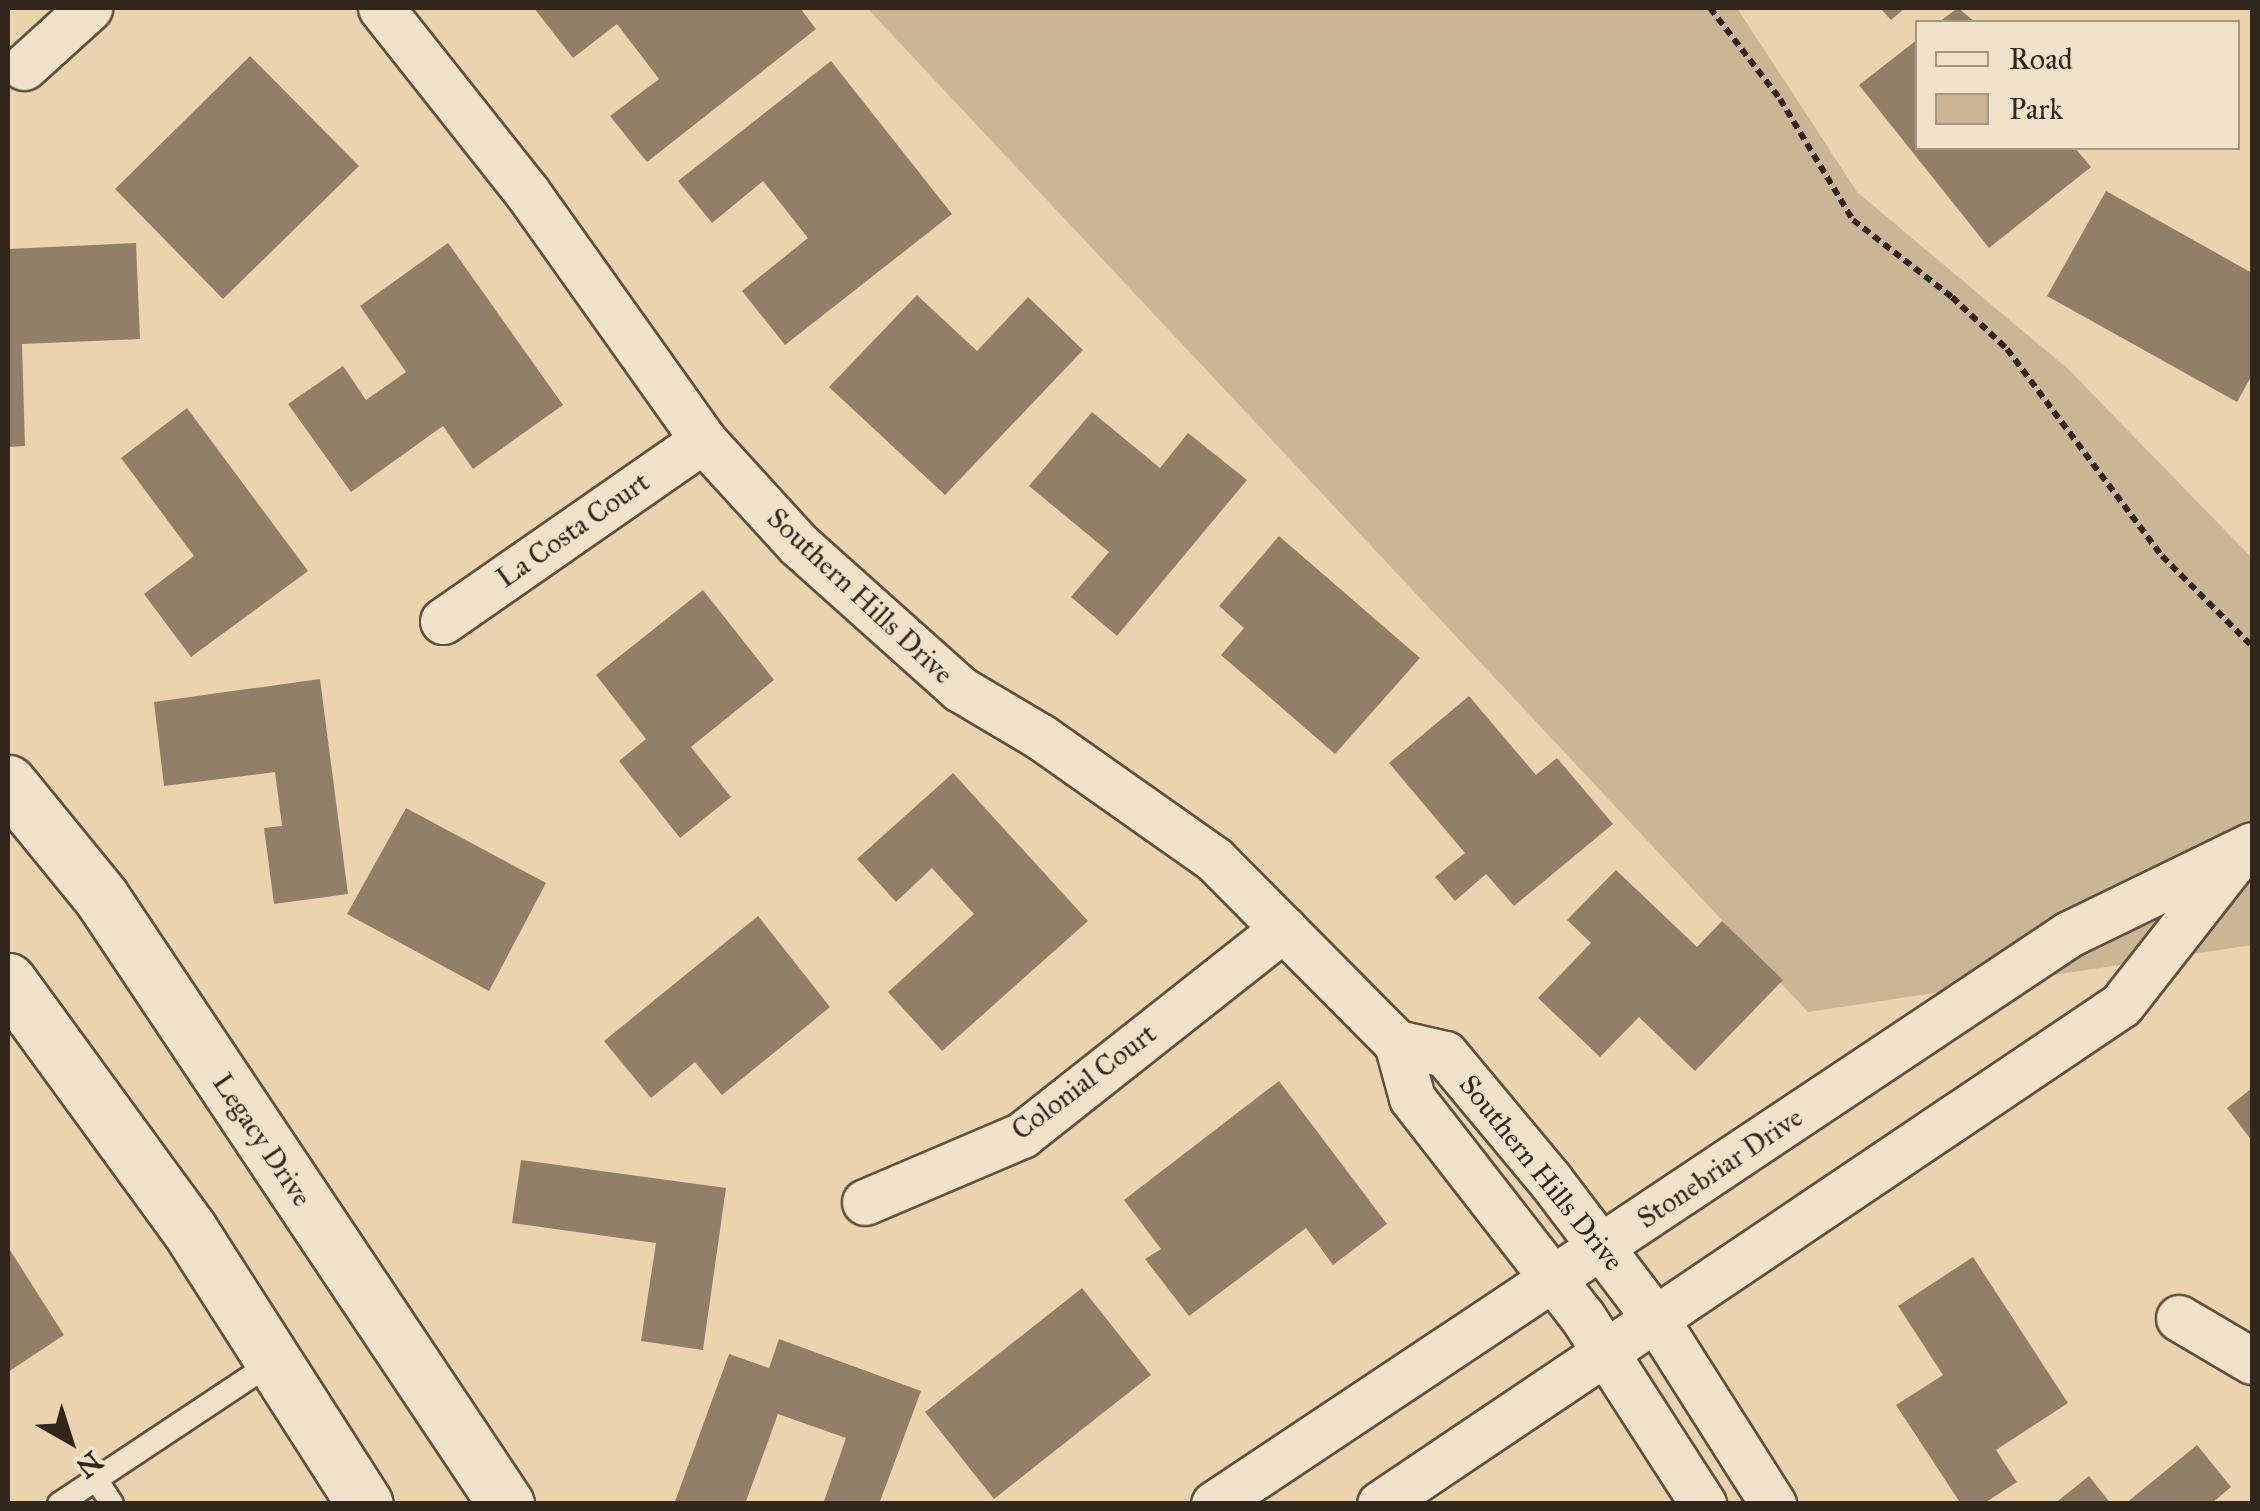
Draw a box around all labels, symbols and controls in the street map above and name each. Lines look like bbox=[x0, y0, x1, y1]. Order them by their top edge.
legend bbox=[1915, 20, 2240, 150]
text: Road bbox=[2009, 41, 2073, 77]
text: Park bbox=[2009, 91, 2063, 127]
street label: La Costa Court bbox=[490, 465, 656, 595]
street label: Southern Hills Drive bbox=[760, 501, 960, 691]
street label: Colonial Court bbox=[1005, 1017, 1163, 1147]
street label: Legacy Drive bbox=[205, 1067, 319, 1213]
street label: Southern Hills Drive bbox=[1452, 1068, 1630, 1278]
street label: Stonebriar Drive bbox=[1631, 1100, 1809, 1236]
north arrow bbox=[20, 1391, 120, 1491]
text: N bbox=[69, 1444, 109, 1486]

